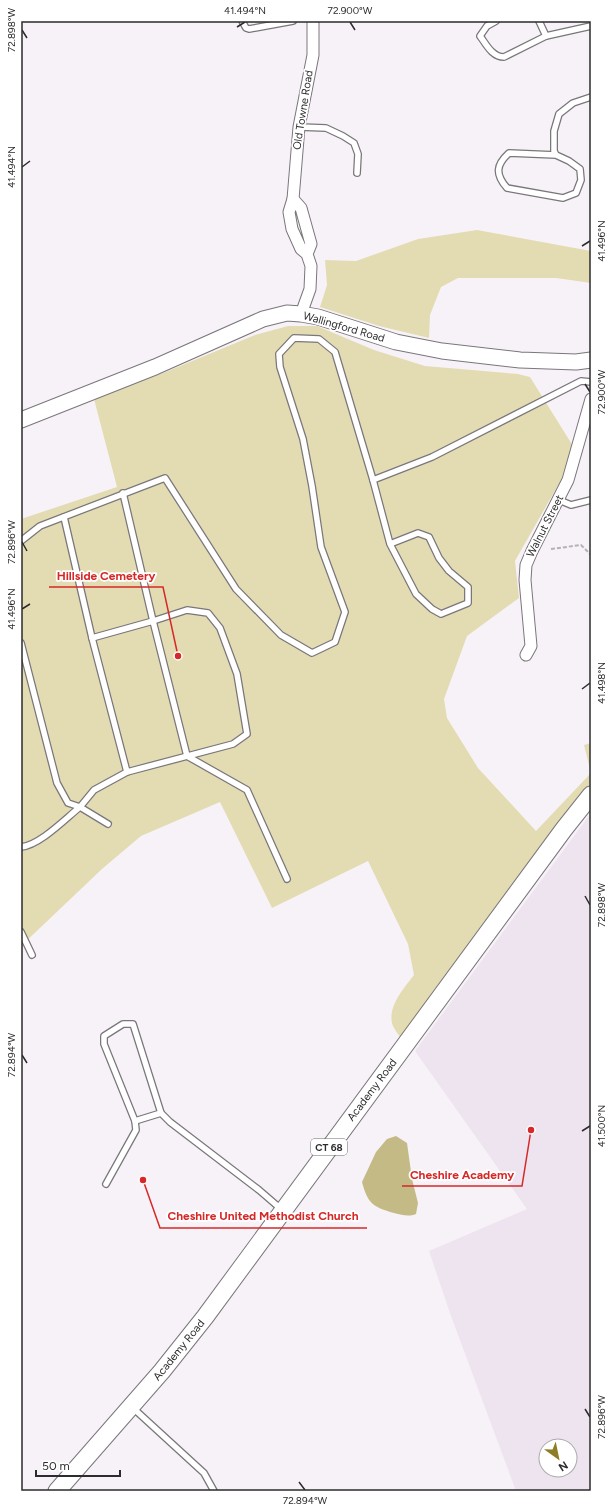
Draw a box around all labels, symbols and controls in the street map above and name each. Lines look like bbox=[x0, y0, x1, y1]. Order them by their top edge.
text: 41.494°N bbox=[224, 4, 266, 17]
text: 72.900°W bbox=[328, 4, 373, 17]
text: 72.898°W bbox=[5, 7, 18, 52]
street label: Old Towne Road bbox=[290, 69, 316, 151]
text: 41.494°N bbox=[5, 146, 18, 188]
text: 41.496°N bbox=[595, 220, 608, 262]
street label: Wallingford Road bbox=[302, 309, 386, 345]
text: 72.900°W bbox=[595, 369, 608, 414]
street label: Walnut Street bbox=[524, 493, 566, 559]
text: 72.896°W bbox=[5, 520, 18, 564]
callout: Hillside Cemetery bbox=[49, 563, 163, 587]
text: Hillside Cemetery bbox=[57, 569, 155, 583]
text: 41.496°N bbox=[5, 588, 18, 630]
text: 41.498°N bbox=[595, 662, 608, 704]
text: 72.898°W bbox=[595, 882, 608, 927]
text: 72.894°W bbox=[5, 1032, 18, 1077]
street label: Academy Road bbox=[344, 1056, 400, 1124]
text: 41.500°N bbox=[595, 1105, 608, 1147]
road number: CT 68 bbox=[311, 1139, 347, 1155]
callout: Cheshire Academy bbox=[402, 1162, 522, 1186]
text: Cheshire Academy bbox=[410, 1168, 514, 1182]
callout: Cheshire United Methodist Church bbox=[160, 1204, 367, 1228]
text: Cheshire United Methodist Church bbox=[167, 1209, 359, 1223]
street label: Academy Road bbox=[151, 1317, 207, 1383]
text: 72.896°W bbox=[595, 1395, 608, 1439]
north arrow bbox=[538, 1438, 578, 1478]
scale bar bbox=[36, 1452, 120, 1478]
text: N bbox=[556, 1458, 570, 1474]
text: 50 m bbox=[42, 1459, 70, 1473]
text: 72.894°W bbox=[283, 1494, 328, 1507]

